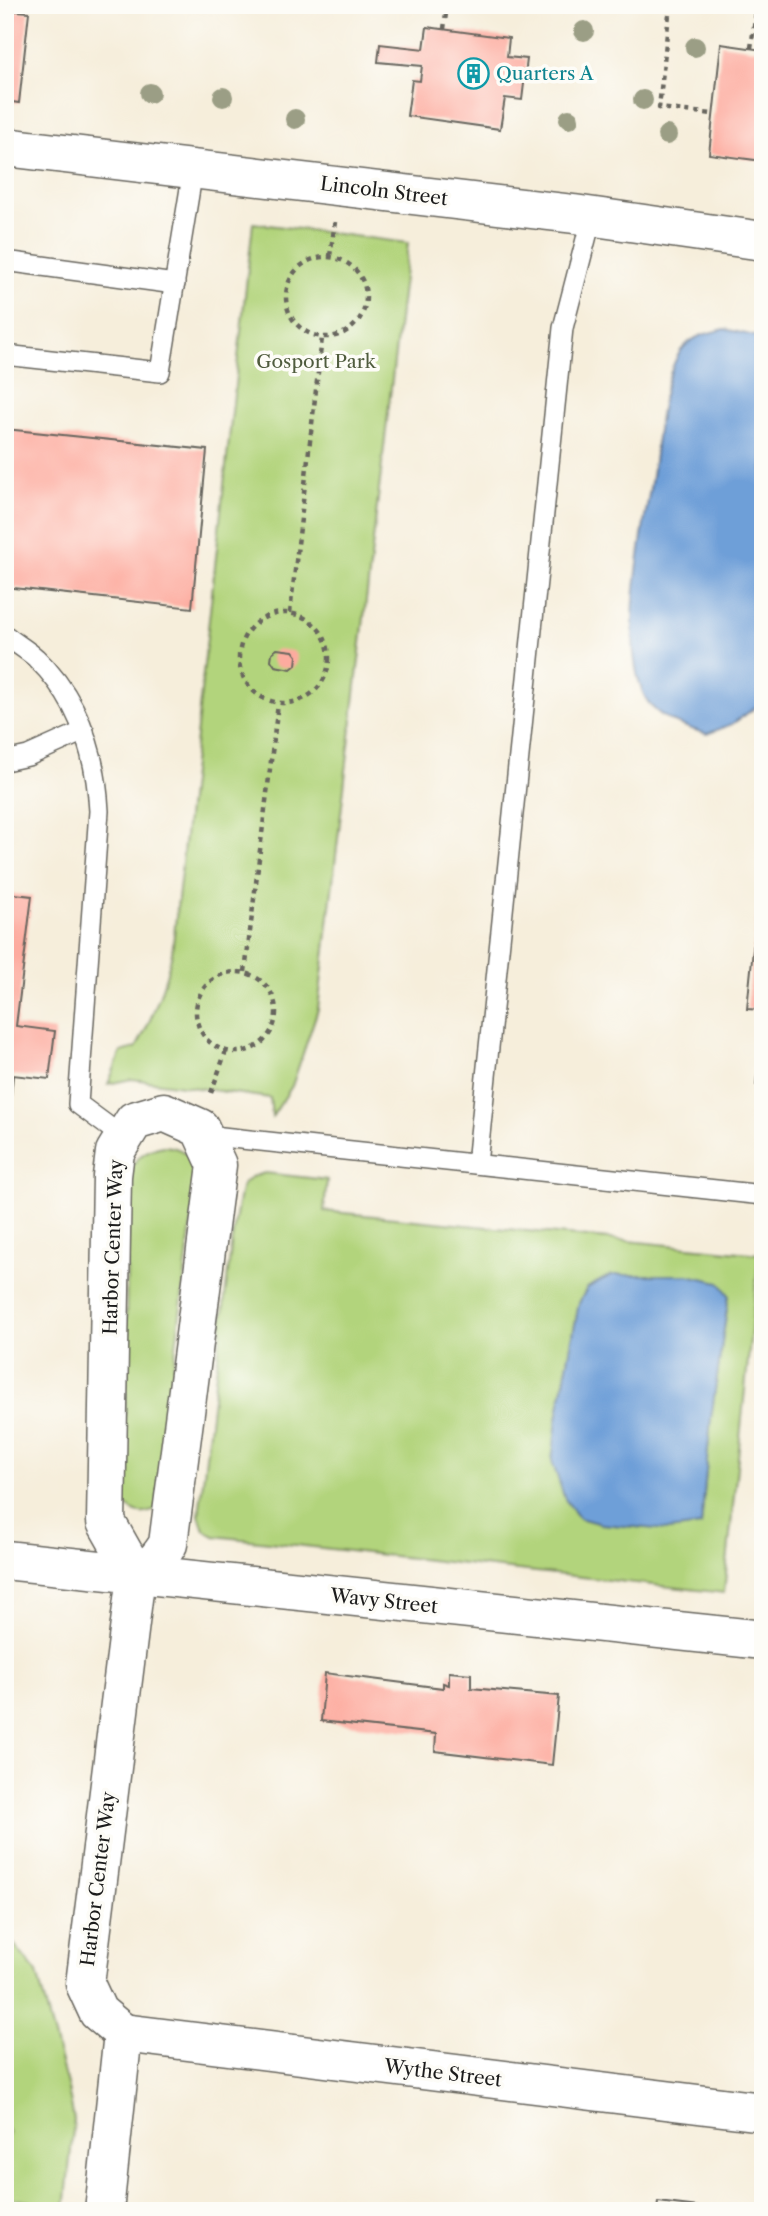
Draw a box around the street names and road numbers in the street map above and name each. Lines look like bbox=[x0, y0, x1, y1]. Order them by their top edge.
street label: Lincoln Street bbox=[319, 172, 449, 210]
street label: Harbor Center Way bbox=[98, 1158, 128, 1335]
street label: Wavy Street bbox=[328, 1584, 439, 1618]
street label: Harbor Center Way bbox=[76, 1790, 120, 1968]
street label: Wythe Street bbox=[382, 2054, 503, 2092]

